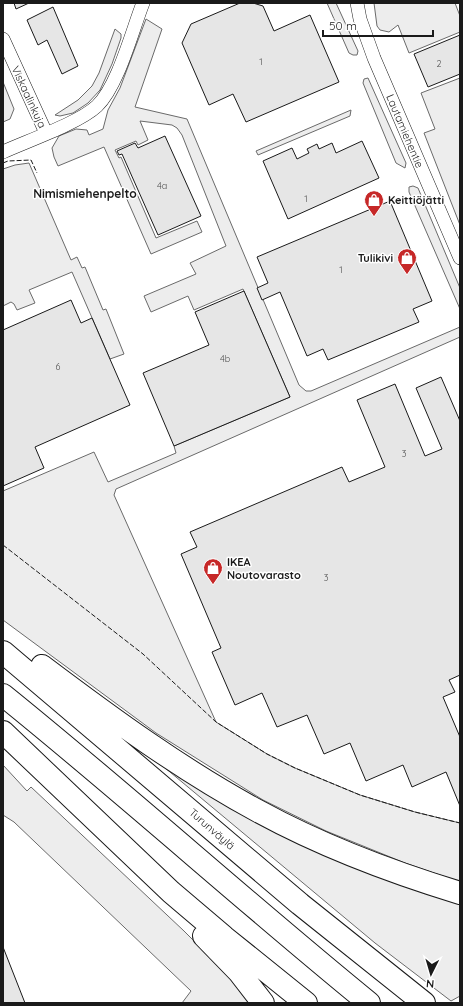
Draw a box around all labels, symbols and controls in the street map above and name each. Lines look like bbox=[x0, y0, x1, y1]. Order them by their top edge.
scale bar bbox=[323, 12, 433, 38]
text: 50 m bbox=[329, 18, 357, 33]
house number: 1 bbox=[259, 56, 263, 67]
house number: 2 bbox=[437, 58, 442, 69]
street label: Viskaalinkuja bbox=[8, 64, 50, 130]
street label: Lautamiehentie bbox=[383, 92, 427, 170]
house number: 4a bbox=[157, 180, 167, 191]
district label: Nimismiehenpelto bbox=[33, 186, 137, 201]
shop icon: Keittiöjätti bbox=[363, 189, 385, 217]
house number: 1 bbox=[304, 193, 308, 204]
place label: Keittiöjätti bbox=[388, 193, 444, 207]
shop icon: Tulikivi bbox=[396, 247, 418, 275]
place label: Tulikivi bbox=[358, 251, 393, 265]
house number: 1 bbox=[339, 264, 343, 275]
house number: 4b bbox=[220, 353, 231, 364]
house number: 6 bbox=[56, 361, 61, 372]
house number: 3 bbox=[402, 448, 407, 459]
place label: IKEA Noutovarasto bbox=[227, 555, 301, 582]
shop icon: IKEA Noutovarasto bbox=[202, 557, 224, 585]
house number: 3 bbox=[324, 572, 329, 583]
street label: Turunväylä bbox=[186, 805, 238, 853]
north arrow bbox=[411, 954, 451, 994]
text: N bbox=[425, 977, 435, 991]

